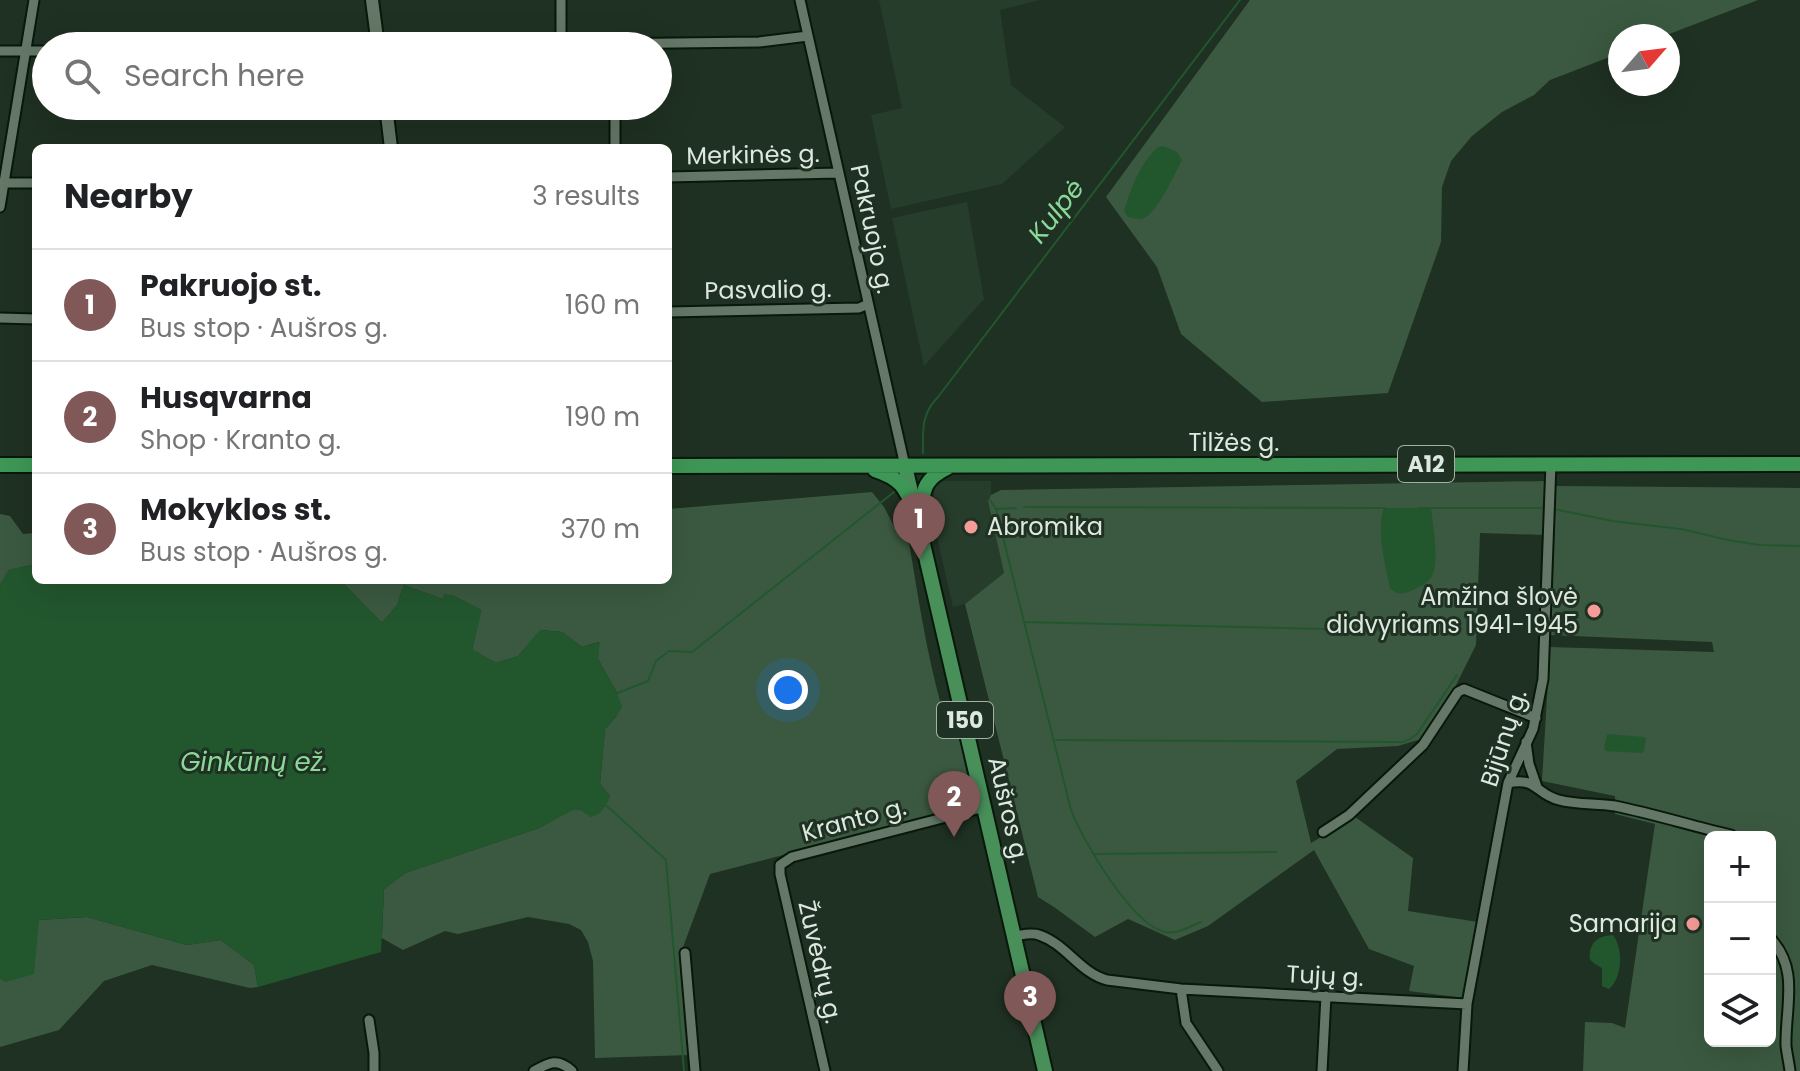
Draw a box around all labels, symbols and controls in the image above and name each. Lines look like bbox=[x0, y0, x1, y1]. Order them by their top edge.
north arrow bbox=[1608, 24, 1680, 96]
search box bbox=[32, 32, 672, 120]
icon: search bbox=[60, 54, 104, 98]
text: Search here bbox=[124, 54, 305, 97]
street label: Merkinės g. bbox=[686, 137, 820, 172]
street label: Pakruojo g. bbox=[843, 161, 902, 296]
water label: Kulpė bbox=[1020, 171, 1092, 251]
text: Nearby bbox=[64, 172, 193, 220]
text: 3 results bbox=[532, 178, 640, 214]
text: Pakruojo st. bbox=[140, 264, 321, 307]
street label: Pasvalio g. bbox=[704, 272, 832, 307]
text: 1 bbox=[85, 287, 95, 323]
text: 160 m bbox=[565, 287, 640, 323]
text: Bus stop · Aušros g. bbox=[140, 310, 387, 346]
text: Husqvarna bbox=[140, 376, 312, 419]
text: 2 bbox=[83, 399, 97, 435]
text: 190 m bbox=[565, 399, 640, 435]
text: Shop · Kranto g. bbox=[140, 422, 341, 458]
street label: Tilžės g. bbox=[1189, 426, 1279, 459]
road number: A12 bbox=[1398, 446, 1454, 482]
text: Mokyklos st. bbox=[140, 488, 331, 531]
pin: 1 bbox=[893, 493, 945, 559]
place label: Abromika bbox=[987, 510, 1103, 543]
text: 3 bbox=[82, 511, 98, 547]
text: 370 m bbox=[560, 511, 640, 547]
marker: Abromika bbox=[962, 518, 980, 536]
text: Bus stop · Aušros g. bbox=[140, 534, 387, 570]
place label: Amžina šlovė didvyriams 1941-1945 bbox=[1326, 580, 1578, 641]
marker: Amžina šlovė didvyriams 1941-1945 bbox=[1585, 602, 1603, 620]
your location bbox=[768, 670, 808, 710]
street label: Bijūnų g. bbox=[1472, 685, 1535, 791]
road number: 150 bbox=[937, 702, 993, 738]
water label: Ginkūnų ež. bbox=[180, 744, 328, 780]
street label: Aušros g. bbox=[980, 753, 1037, 866]
pin: 2 bbox=[928, 771, 980, 837]
street label: Kranto g. bbox=[798, 790, 910, 849]
map controls bbox=[1704, 831, 1776, 1047]
button: + bbox=[1704, 831, 1776, 903]
street label: Žuvėdrų g. bbox=[790, 897, 851, 1026]
button: − bbox=[1704, 903, 1776, 975]
place label: Samarija bbox=[1569, 907, 1677, 940]
marker: Samarija bbox=[1684, 915, 1702, 933]
street label: Tujų g. bbox=[1286, 957, 1365, 994]
pin: 3 bbox=[1004, 971, 1056, 1037]
button: layers bbox=[1704, 975, 1776, 1047]

